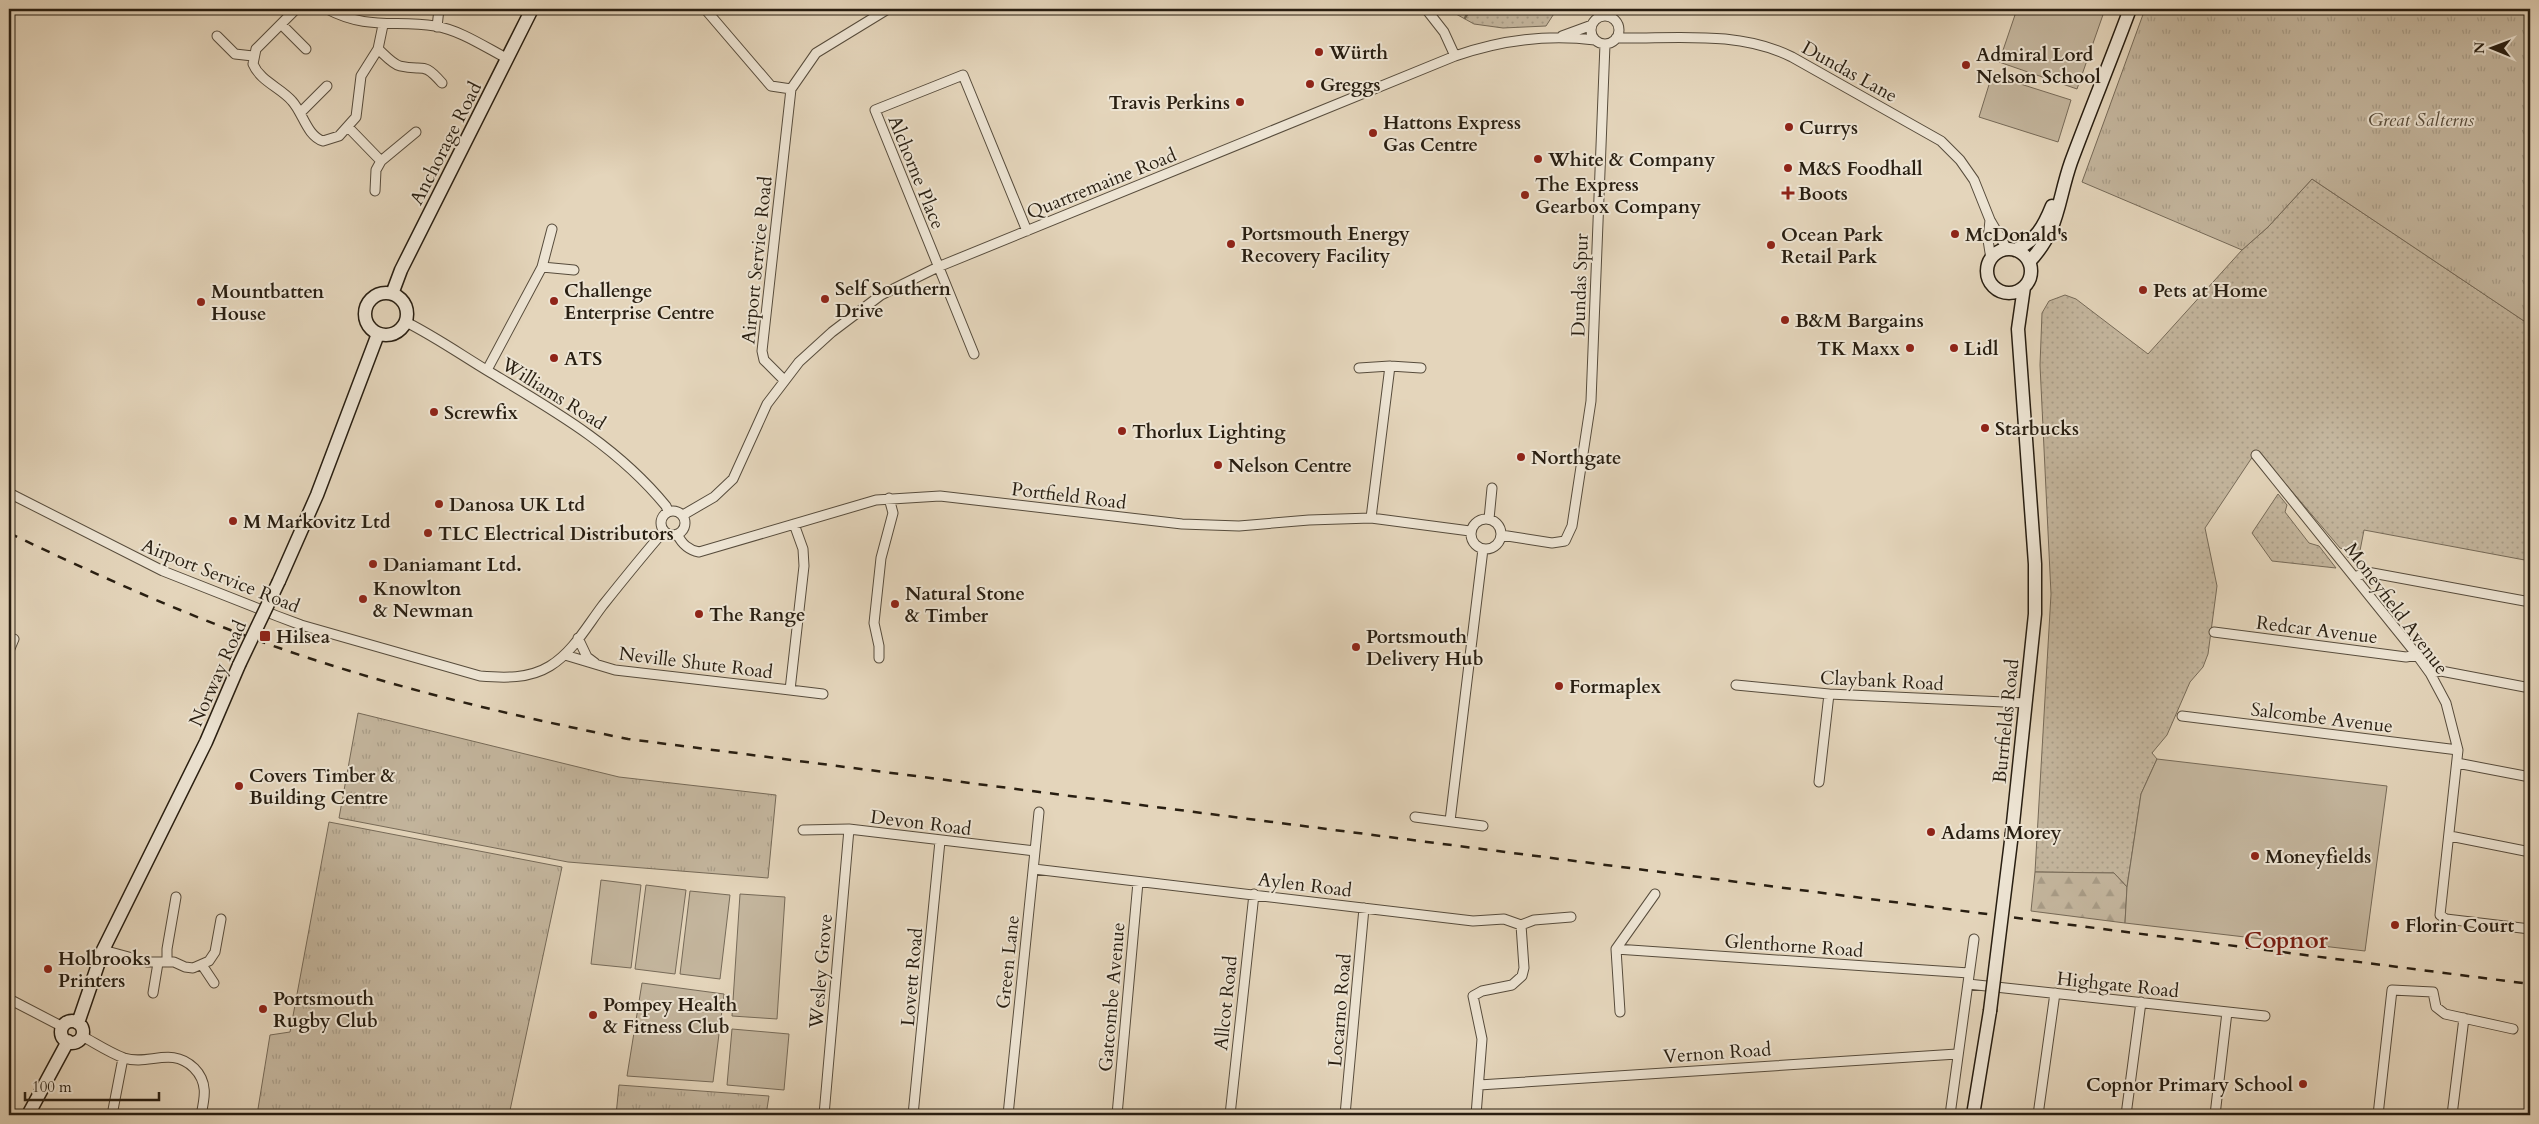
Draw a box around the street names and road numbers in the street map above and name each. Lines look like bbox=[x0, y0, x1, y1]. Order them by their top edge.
street label: Dundas Lane bbox=[1797, 35, 1902, 109]
street label: Anchorage Road bbox=[404, 77, 488, 209]
street label: Alchorne Place bbox=[881, 112, 951, 233]
street label: Quartremaine Road bbox=[1023, 142, 1180, 226]
street label: Airport Service Road bbox=[735, 175, 779, 345]
street label: Dundas Spur bbox=[1565, 233, 1595, 337]
street label: Williams Road bbox=[495, 351, 611, 436]
street label: Portfield Road bbox=[1010, 476, 1128, 516]
street label: Airport Service Road bbox=[138, 532, 304, 620]
street label: Moneyfield Avenue bbox=[2338, 537, 2454, 680]
street label: Redcar Avenue bbox=[2255, 610, 2379, 650]
street label: Norway Road bbox=[183, 616, 253, 731]
street label: Neville Shute Road bbox=[617, 641, 774, 685]
street label: Burrfields Road bbox=[1987, 658, 2025, 784]
street label: Claybank Road bbox=[1819, 665, 1944, 697]
street label: Salcombe Avenue bbox=[2249, 696, 2394, 740]
street label: Devon Road bbox=[869, 804, 973, 842]
street label: Aylen Road bbox=[1256, 866, 1353, 904]
street label: Wesley Grove bbox=[803, 913, 839, 1031]
street label: Green Lane bbox=[990, 914, 1026, 1010]
street label: Gatcombe Avenue bbox=[1093, 921, 1131, 1073]
street label: Lovett Road bbox=[895, 927, 929, 1027]
street label: Glenthorne Road bbox=[1724, 928, 1864, 964]
street label: Locarno Road bbox=[1322, 952, 1358, 1068]
street label: Allcot Road bbox=[1208, 955, 1244, 1052]
street label: Highgate Road bbox=[2056, 966, 2180, 1004]
street label: Vernon Road bbox=[1662, 1036, 1772, 1070]

